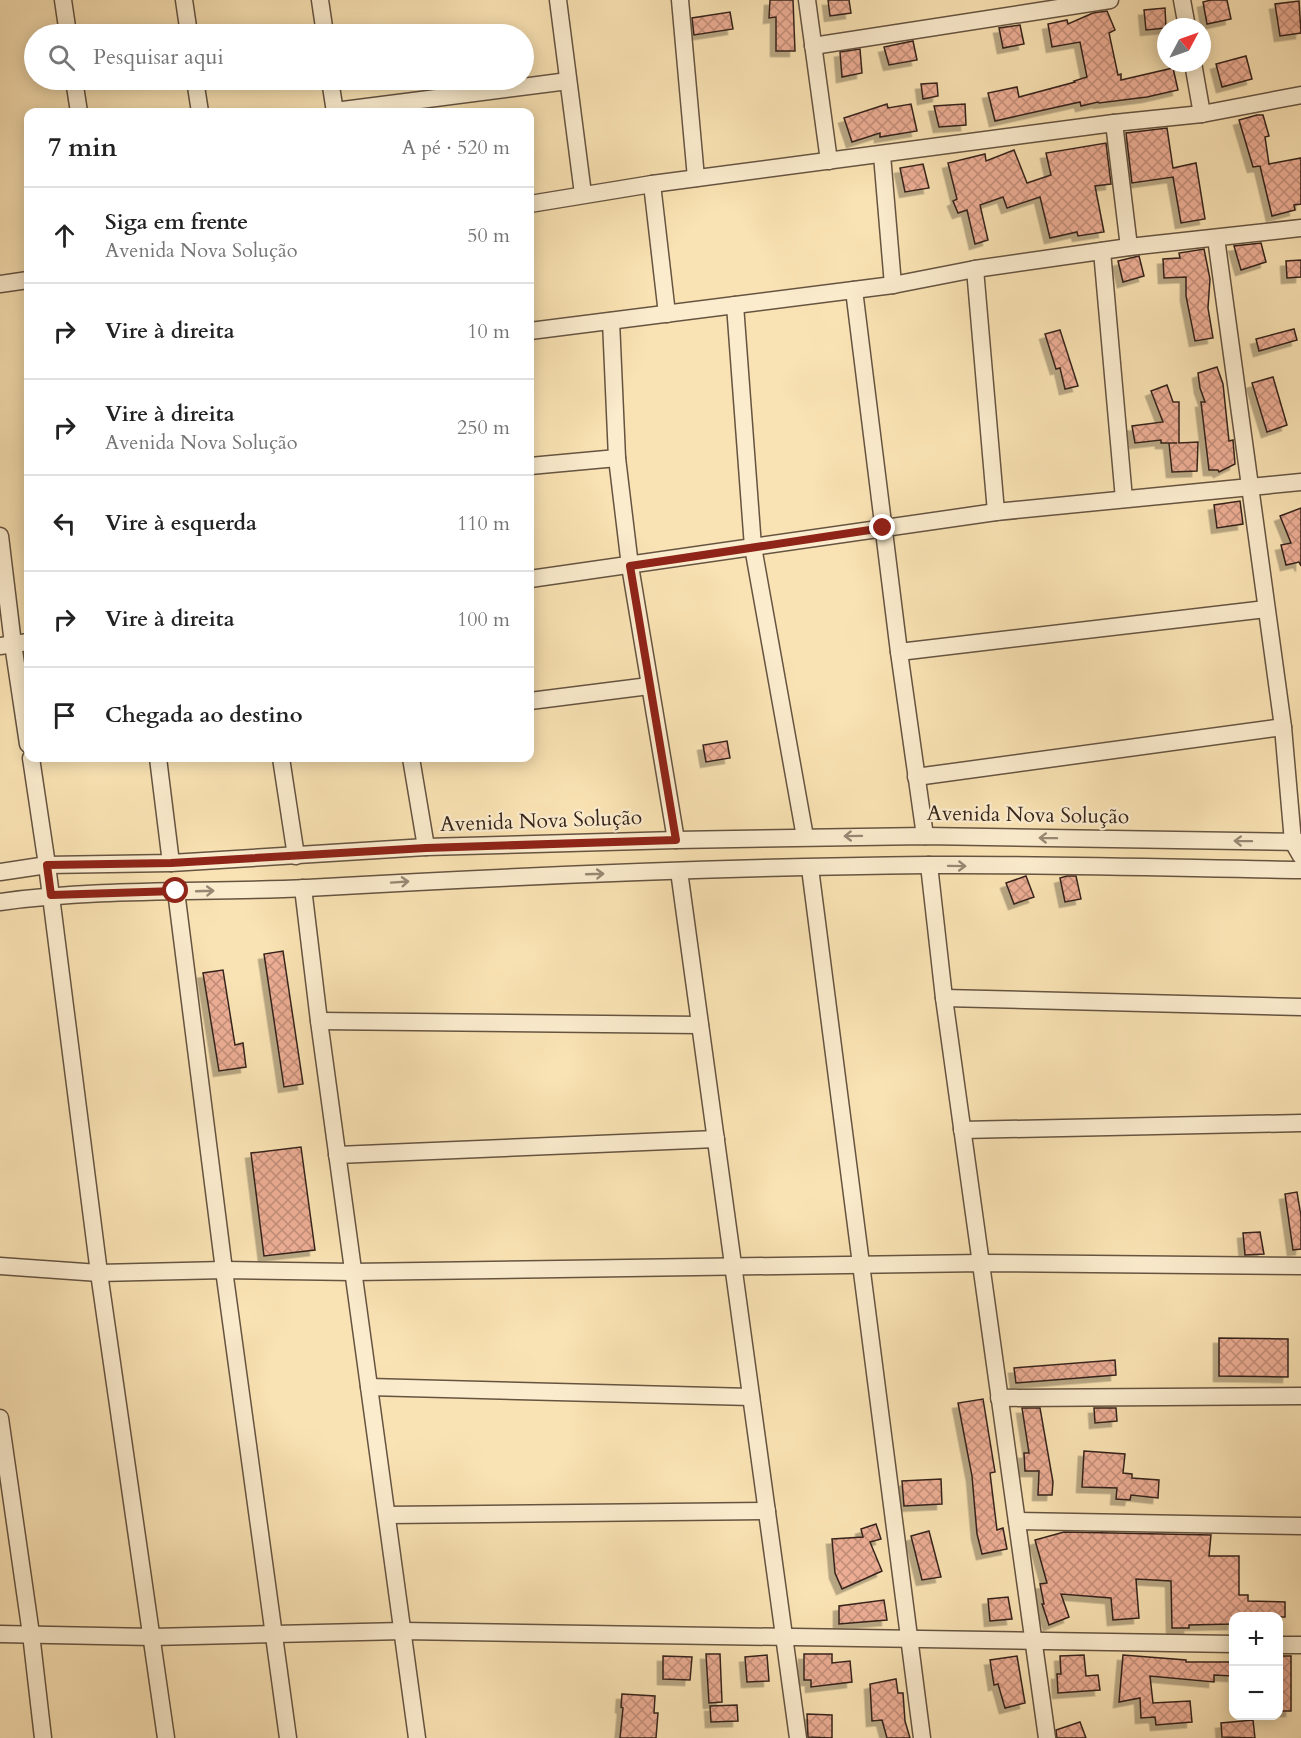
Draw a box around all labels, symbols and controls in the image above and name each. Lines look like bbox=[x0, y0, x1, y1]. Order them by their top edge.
north arrow bbox=[1157, 18, 1211, 72]
search box bbox=[24, 24, 534, 90]
icon: search bbox=[45, 41, 78, 74]
text: Pesquisar aqui bbox=[93, 42, 224, 72]
text: 7 min bbox=[48, 130, 117, 165]
text: A pé · 520 m bbox=[402, 134, 510, 161]
text: Siga em frente bbox=[105, 207, 248, 237]
icon: ahead bbox=[48, 219, 81, 252]
text: 50 m bbox=[467, 222, 510, 249]
text: Avenida Nova Solução bbox=[105, 237, 298, 264]
icon: right bbox=[48, 315, 81, 348]
text: Vire à direita bbox=[105, 316, 235, 346]
text: 10 m bbox=[467, 318, 510, 345]
text: Vire à direita bbox=[105, 399, 235, 429]
icon: right bbox=[48, 411, 81, 444]
text: 250 m bbox=[457, 414, 510, 441]
text: Avenida Nova Solução bbox=[105, 429, 298, 456]
icon: left bbox=[48, 507, 81, 540]
text: Vire à esquerda bbox=[105, 508, 257, 538]
text: 110 m bbox=[457, 510, 510, 537]
route end bbox=[869, 514, 895, 540]
icon: right bbox=[48, 603, 81, 636]
text: Vire à direita bbox=[105, 604, 235, 634]
text: 100 m bbox=[457, 606, 510, 633]
icon: arrive bbox=[48, 699, 81, 732]
text: Chegada ao destino bbox=[105, 700, 303, 730]
street label: Avenida Nova Solução bbox=[927, 799, 1129, 831]
street label: Avenida Nova Solução bbox=[439, 803, 643, 839]
one-way arrow bbox=[843, 830, 863, 842]
one-way arrow bbox=[1038, 832, 1058, 844]
one-way arrow bbox=[1233, 835, 1253, 847]
one-way arrow bbox=[947, 860, 967, 872]
one-way arrow bbox=[584, 868, 604, 879]
one-way arrow bbox=[389, 876, 409, 887]
route start bbox=[162, 877, 188, 903]
one-way arrow bbox=[194, 885, 214, 896]
map controls bbox=[1229, 1612, 1283, 1720]
button: + bbox=[1229, 1612, 1283, 1666]
button: − bbox=[1229, 1666, 1283, 1720]

